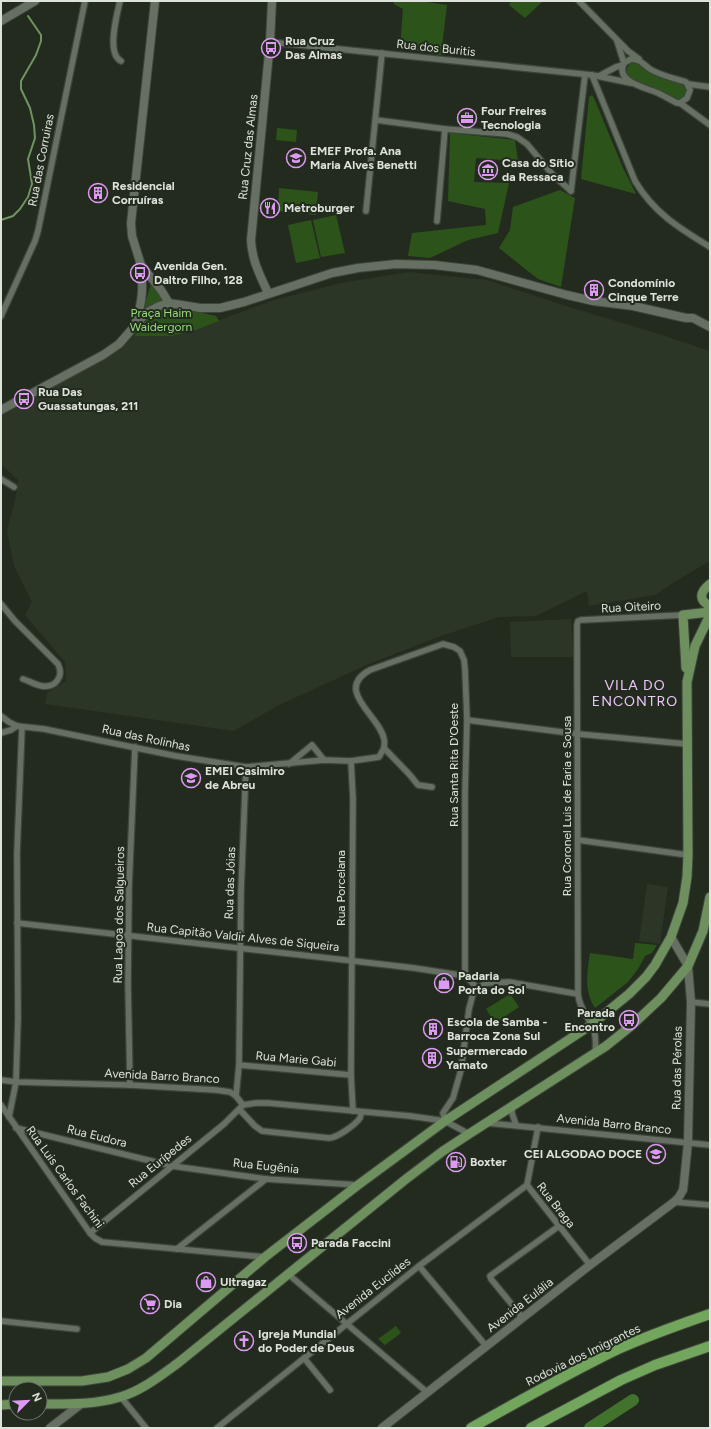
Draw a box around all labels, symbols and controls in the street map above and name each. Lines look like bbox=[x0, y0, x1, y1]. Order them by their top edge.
place label: Rua Cruz Das Almas bbox=[285, 34, 343, 62]
bus stop icon: Rua Cruz Das Almas bbox=[260, 37, 282, 59]
street label: Rua dos Buritis bbox=[396, 37, 477, 59]
street label: Rua Cruz das Almas bbox=[236, 93, 261, 200]
place label: Four Freires Tecnologia bbox=[481, 104, 547, 132]
office icon: Four Freires Tecnologia bbox=[456, 107, 478, 129]
street label: Rua das Corruiras bbox=[25, 112, 57, 207]
place label: EMEF Profa. Ana Maria Alves Benetti bbox=[310, 144, 417, 172]
school or university icon: EMEF Profa. Ana Maria Alves Benetti bbox=[285, 147, 307, 169]
place label: Casa do Sítio da Ressaca bbox=[502, 156, 574, 184]
museum icon: Casa do Sítio da Ressaca bbox=[477, 159, 499, 181]
place label: Residencial Corruíras bbox=[112, 179, 175, 207]
building icon: Residencial Corruíras bbox=[87, 182, 109, 204]
restaurant icon: Metroburger bbox=[259, 197, 281, 219]
place label: Metroburger bbox=[284, 201, 355, 215]
place label: Avenida Gen. Daltro Filho, 128 bbox=[154, 259, 243, 287]
bus stop icon: Avenida Gen. Daltro Filho, 128 bbox=[129, 262, 151, 284]
place label: Condomínio Cinque Terre bbox=[608, 276, 679, 304]
building icon: Condomínio Cinque Terre bbox=[583, 279, 605, 301]
park label: Praça Haim Waidergorn bbox=[130, 306, 192, 334]
place label: Rua Das Guassatungas, 211 bbox=[38, 385, 138, 413]
bus stop icon: Rua Das Guassatungas, 211 bbox=[13, 388, 35, 410]
street label: Rua Oiteiro bbox=[601, 598, 661, 616]
district label: VILA DO ENCONTRO bbox=[592, 677, 678, 710]
street label: Rua Santa Rita D'Oeste bbox=[447, 702, 461, 827]
street label: Rua Coronel Luis de Faria e Sousa bbox=[560, 716, 574, 896]
street label: Rua das Rolinhas bbox=[101, 722, 192, 754]
place label: EMEI Casimiro de Abreu bbox=[205, 764, 285, 792]
school or university icon: EMEI Casimiro de Abreu bbox=[180, 767, 202, 789]
street label: Rua Lagoa dos Salgueiros bbox=[111, 846, 127, 984]
street label: Rua das Jóias bbox=[222, 846, 238, 920]
street label: Rua Porcelana bbox=[334, 850, 348, 926]
street label: Rua Capitão Valdir Alves de Siqueira bbox=[146, 920, 340, 954]
place label: Padaria Porta do Sol bbox=[458, 969, 525, 997]
shop icon: Padaria Porta do Sol bbox=[433, 972, 455, 994]
place label: Parada Encontro bbox=[564, 1006, 615, 1034]
bus stop icon: Parada Encontro bbox=[618, 1009, 640, 1031]
place label: Escola de Samba - Barroca Zona Sul bbox=[447, 1015, 548, 1043]
building icon: Escola de Samba - Barroca Zona Sul bbox=[422, 1018, 444, 1040]
street label: Rua das Pérolas bbox=[669, 1026, 685, 1110]
place label: Supermercado Yamato bbox=[446, 1044, 527, 1072]
building icon: Supermercado Yamato bbox=[421, 1047, 443, 1069]
street label: Rua Marie Gabi bbox=[255, 1048, 337, 1070]
street label: Avenida Barro Branco bbox=[104, 1066, 220, 1086]
street label: Avenida Barro Branco bbox=[556, 1111, 672, 1137]
street label: Rua Eudora bbox=[66, 1122, 128, 1150]
street label: Rua Luis Carlos Fachini bbox=[23, 1123, 107, 1231]
street label: Rua Eurípedes bbox=[126, 1131, 195, 1191]
school or university icon: CEI ALGODAO DOCE bbox=[645, 1143, 667, 1165]
place label: CEI ALGODAO DOCE bbox=[524, 1147, 642, 1161]
fuel station icon: Boxter bbox=[445, 1151, 467, 1173]
place label: Boxter bbox=[470, 1155, 507, 1169]
street label: Rua Eugênia bbox=[232, 1156, 300, 1176]
street label: Rua Braga bbox=[534, 1179, 578, 1231]
bus stop icon: Parada Faccini bbox=[286, 1232, 308, 1254]
place label: Parada Faccini bbox=[311, 1236, 391, 1250]
street label: Avenida Euclides bbox=[333, 1254, 414, 1322]
shop icon: Ultragaz bbox=[195, 1271, 217, 1293]
place label: Ultragaz bbox=[220, 1275, 267, 1289]
street label: Avenida Eulália bbox=[484, 1275, 556, 1335]
supermarket icon: Dia bbox=[139, 1293, 161, 1315]
place label: Dia bbox=[164, 1297, 182, 1311]
street label: Rodovia dos Imigrantes bbox=[523, 1321, 643, 1389]
place label: Igreja Mundial do Poder de Deus bbox=[258, 1327, 355, 1355]
church icon: Igreja Mundial do Poder de Deus bbox=[233, 1330, 255, 1352]
north arrow bbox=[8, 1381, 48, 1421]
text: N bbox=[29, 1391, 44, 1404]

